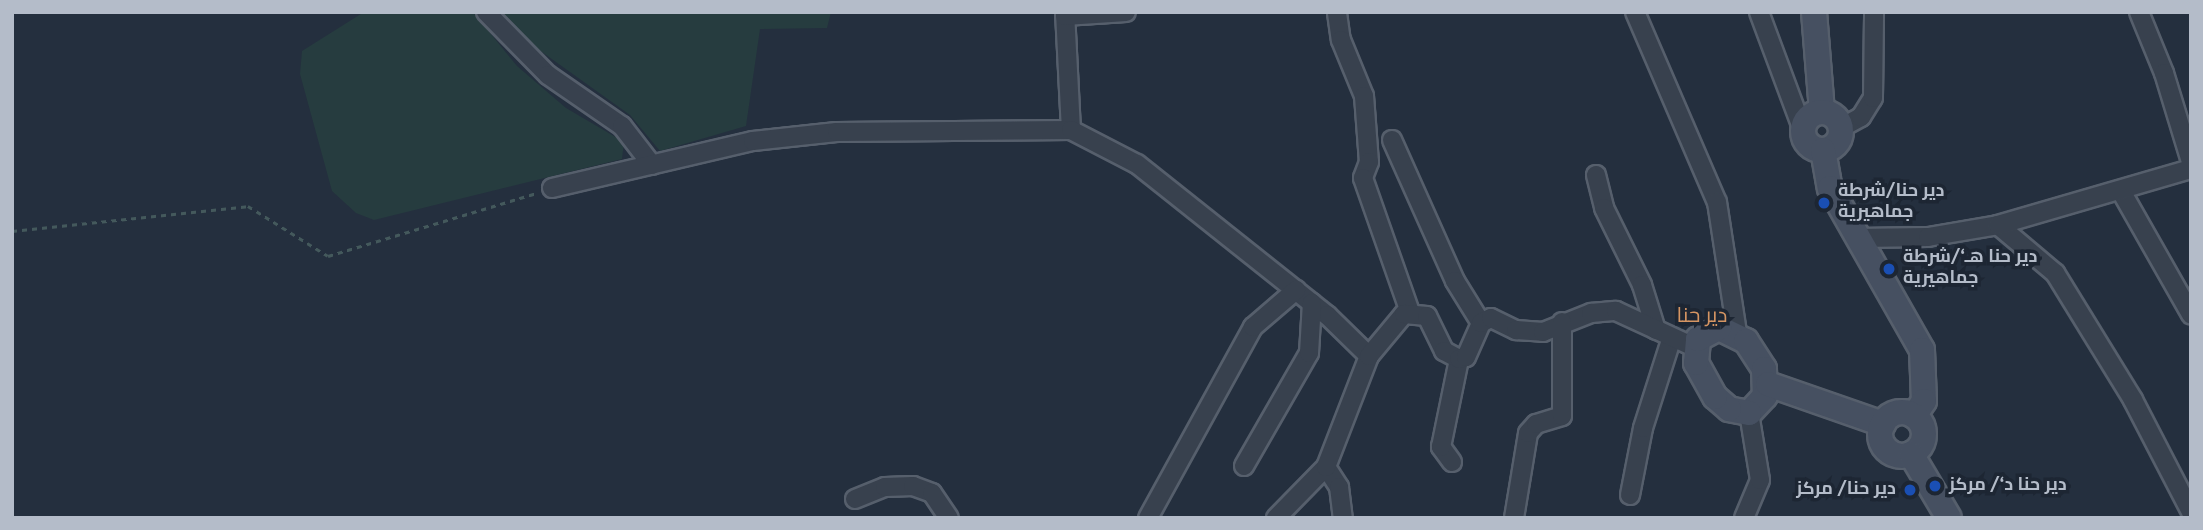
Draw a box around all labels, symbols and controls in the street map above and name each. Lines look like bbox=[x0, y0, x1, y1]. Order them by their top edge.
place label: دير حنا/شرطة جماهيرية bbox=[1838, 182, 1945, 224]
marker: دير حنا/شرطة جماهيرية bbox=[1816, 195, 1832, 211]
place label: دير حنا هـ‘/شرطة جماهيرية bbox=[1903, 248, 2038, 290]
marker: دير حنا هـ‘/شرطة جماهيرية bbox=[1881, 261, 1897, 277]
district label: دير حنا bbox=[1676, 304, 1728, 330]
place label: دير حنا د‘/ مركز bbox=[1949, 475, 2067, 497]
marker: دير حنا د‘/ مركز bbox=[1927, 478, 1943, 494]
place label: دير حنا/ مركز bbox=[1796, 479, 1896, 501]
marker: دير حنا/ مركز bbox=[1902, 482, 1918, 498]

